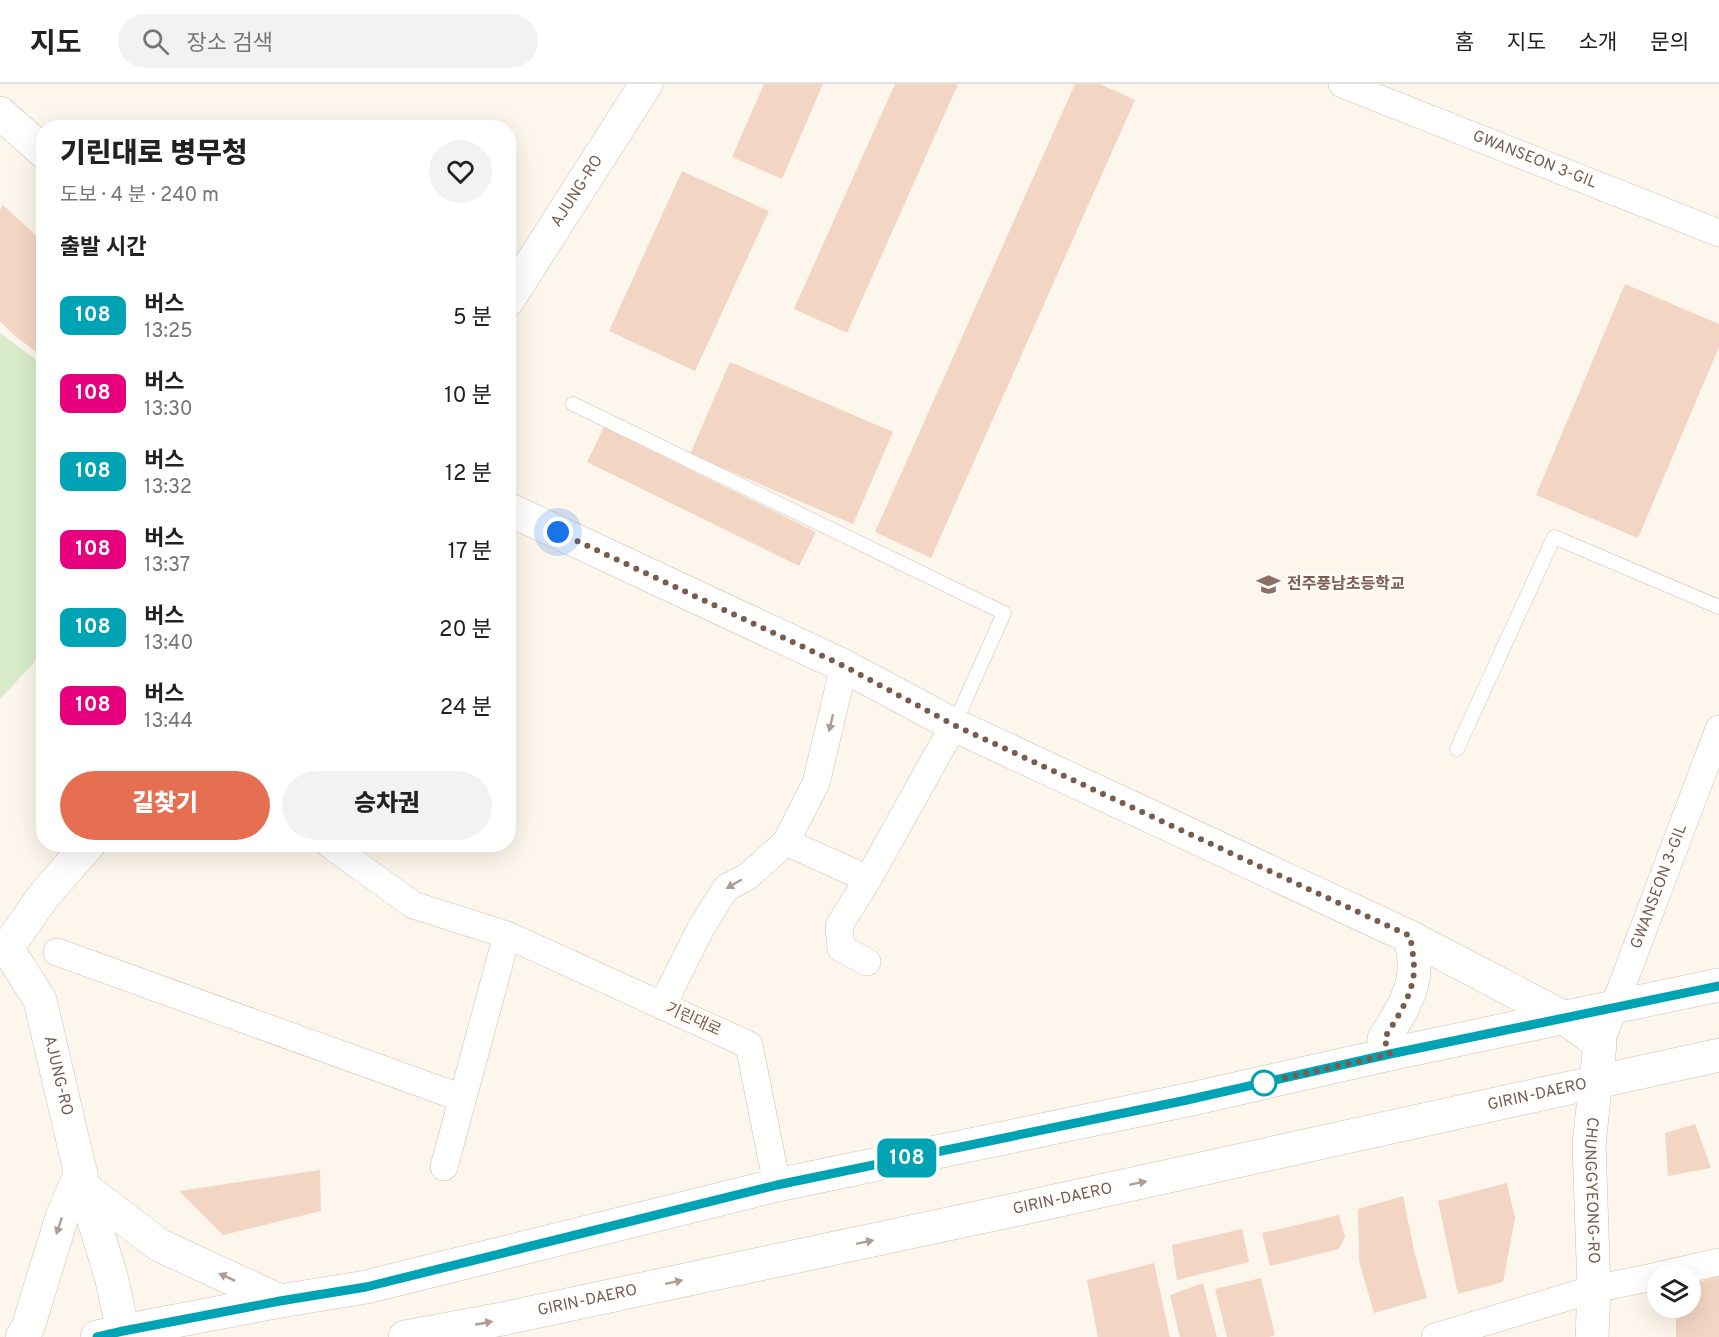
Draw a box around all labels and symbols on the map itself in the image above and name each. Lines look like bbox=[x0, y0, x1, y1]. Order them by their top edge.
street label: GWANSEON 3-GIL bbox=[1470, 127, 1599, 194]
street label: AJUNG-RO bbox=[547, 152, 608, 231]
your location bbox=[543, 517, 573, 547]
school or university icon: 전주풍남초등학교 bbox=[1256, 572, 1282, 598]
place label: 전주풍남초등학교 bbox=[1287, 574, 1405, 595]
one-way arrow bbox=[825, 714, 835, 732]
street label: GWANSEON 3-GIL bbox=[1627, 822, 1692, 952]
one-way arrow bbox=[725, 879, 742, 889]
street label: 기린대로 bbox=[662, 999, 724, 1041]
street label: AJUNG-RO bbox=[39, 1034, 77, 1118]
unlabelled marker bbox=[1251, 1070, 1277, 1096]
street label: GIRIN-DAERO bbox=[1486, 1074, 1589, 1116]
street label: CHUNGGYEONG-RO bbox=[1578, 1116, 1603, 1264]
line badge: 108 bbox=[872, 1138, 942, 1178]
one-way arrow bbox=[1129, 1178, 1148, 1187]
street label: GIRIN-DAERO bbox=[1011, 1179, 1114, 1220]
one-way arrow bbox=[54, 1217, 63, 1235]
one-way arrow bbox=[856, 1237, 875, 1246]
one-way arrow bbox=[219, 1272, 236, 1281]
one-way arrow bbox=[665, 1277, 684, 1287]
street label: GIRIN-DAERO bbox=[536, 1280, 639, 1321]
one-way arrow bbox=[474, 1318, 493, 1327]

